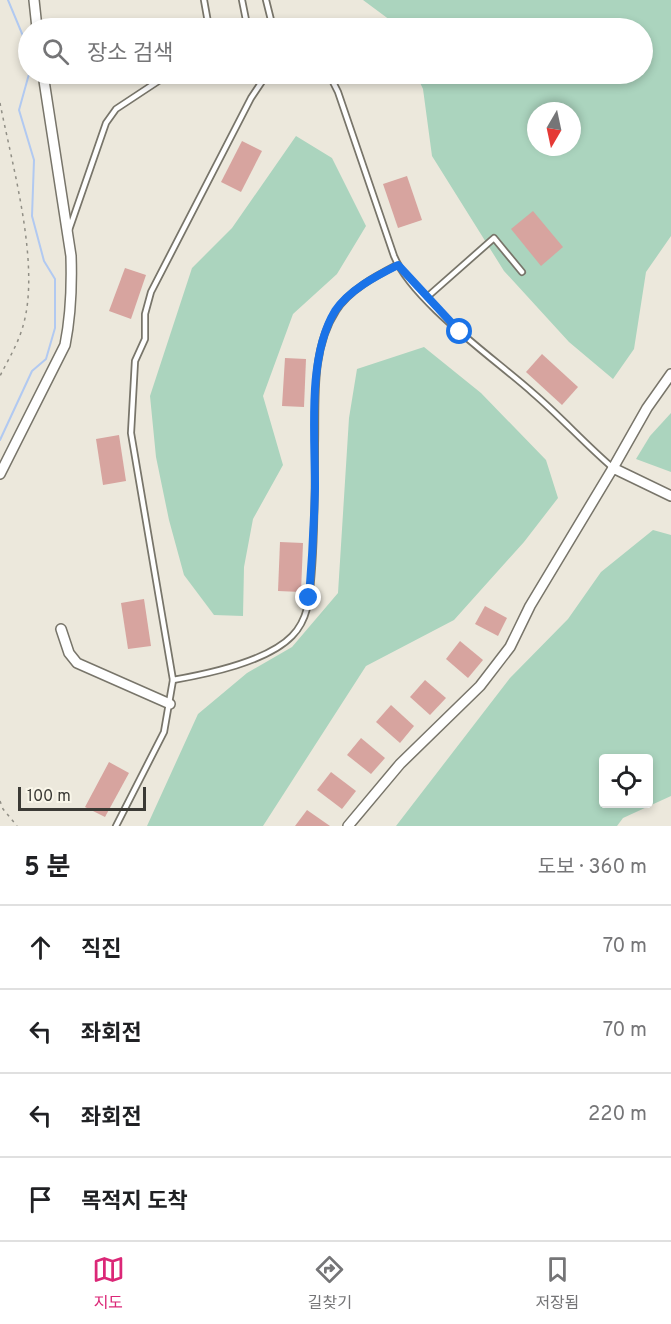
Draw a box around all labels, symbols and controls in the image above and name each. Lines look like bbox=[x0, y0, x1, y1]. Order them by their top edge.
search box bbox=[18, 18, 653, 84]
icon: search bbox=[39, 35, 72, 68]
text: 장소 검색 bbox=[87, 41, 173, 68]
north arrow bbox=[527, 102, 581, 156]
route start bbox=[446, 318, 472, 344]
route end bbox=[295, 584, 321, 610]
map controls bbox=[599, 754, 653, 808]
button: locate bbox=[599, 754, 653, 808]
scale bar bbox=[18, 784, 146, 812]
text: 100 m bbox=[27, 787, 71, 807]
text: 5 분 bbox=[24, 852, 70, 885]
text: 도보 · 360 m bbox=[538, 855, 647, 881]
icon: ahead bbox=[24, 931, 57, 964]
text: 70 m bbox=[603, 934, 647, 960]
text: 직진 bbox=[81, 937, 121, 964]
icon: left bbox=[24, 1015, 57, 1048]
text: 70 m bbox=[603, 1018, 647, 1044]
text: 좌회전 bbox=[81, 1021, 142, 1048]
icon: left bbox=[24, 1099, 57, 1132]
text: 220 m bbox=[588, 1102, 647, 1128]
text: 좌회전 bbox=[81, 1105, 142, 1132]
icon: arrive bbox=[24, 1183, 57, 1216]
text: 목적지 도착 bbox=[81, 1189, 188, 1216]
tab: 지도 bbox=[92, 1253, 125, 1314]
tab: 길찾기 bbox=[308, 1253, 352, 1314]
tab: 저장됨 bbox=[535, 1253, 579, 1314]

